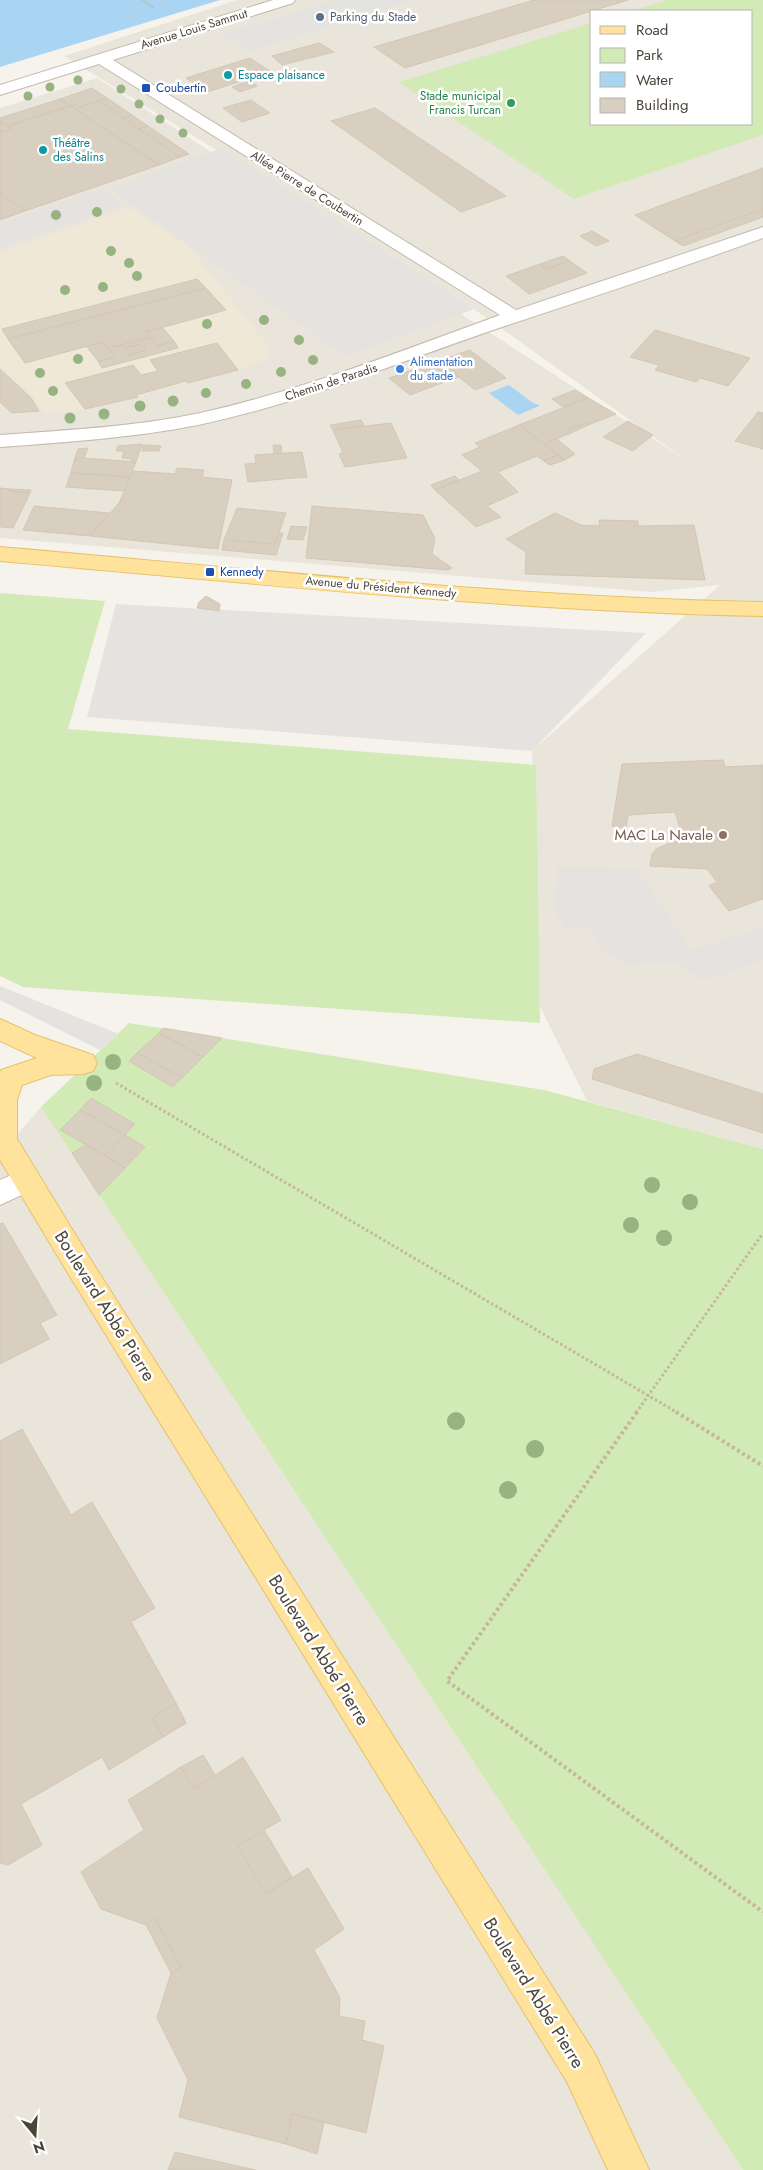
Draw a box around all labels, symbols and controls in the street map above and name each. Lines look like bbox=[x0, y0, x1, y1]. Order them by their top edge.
street label: Avenue Louis Sammut bbox=[138, 4, 250, 54]
place label: Parking du Stade bbox=[330, 8, 416, 26]
legend bbox=[590, 10, 753, 125]
marker: Parking du Stade bbox=[314, 11, 326, 23]
text: Road bbox=[636, 19, 668, 41]
text: Park bbox=[636, 44, 663, 66]
place label: Espace plaisance bbox=[238, 66, 325, 84]
marker: Espace plaisance bbox=[222, 69, 234, 81]
text: Water bbox=[636, 69, 674, 91]
place label: Coubertin bbox=[156, 79, 207, 97]
marker: Coubertin bbox=[140, 82, 152, 94]
place label: Stade municipal Francis Turcan bbox=[420, 87, 501, 119]
text: Building bbox=[636, 94, 688, 116]
marker: Stade municipal Francis Turcan bbox=[505, 97, 517, 109]
place label: Théâtre des Salins bbox=[53, 134, 104, 166]
marker: Théâtre des Salins bbox=[37, 144, 49, 156]
street label: Allée Pierre de Coubertin bbox=[247, 146, 367, 230]
place label: Alimentation du stade bbox=[410, 353, 473, 385]
street label: Chemin de Paradis bbox=[282, 358, 380, 405]
marker: Alimentation du stade bbox=[394, 363, 406, 375]
place label: Kennedy bbox=[220, 563, 264, 581]
marker: Kennedy bbox=[204, 566, 216, 578]
street label: Avenue du Président Kennedy bbox=[305, 571, 458, 603]
place label: MAC La Navale bbox=[614, 824, 713, 846]
marker: MAC La Navale bbox=[717, 829, 729, 841]
street label: Boulevard Abbé Pierre bbox=[48, 1226, 162, 1386]
street label: Boulevard Abbé Pierre bbox=[262, 1570, 376, 1730]
street label: Boulevard Abbé Pierre bbox=[477, 1913, 591, 2073]
north arrow bbox=[10, 2110, 60, 2160]
text: N bbox=[31, 2136, 47, 2159]

